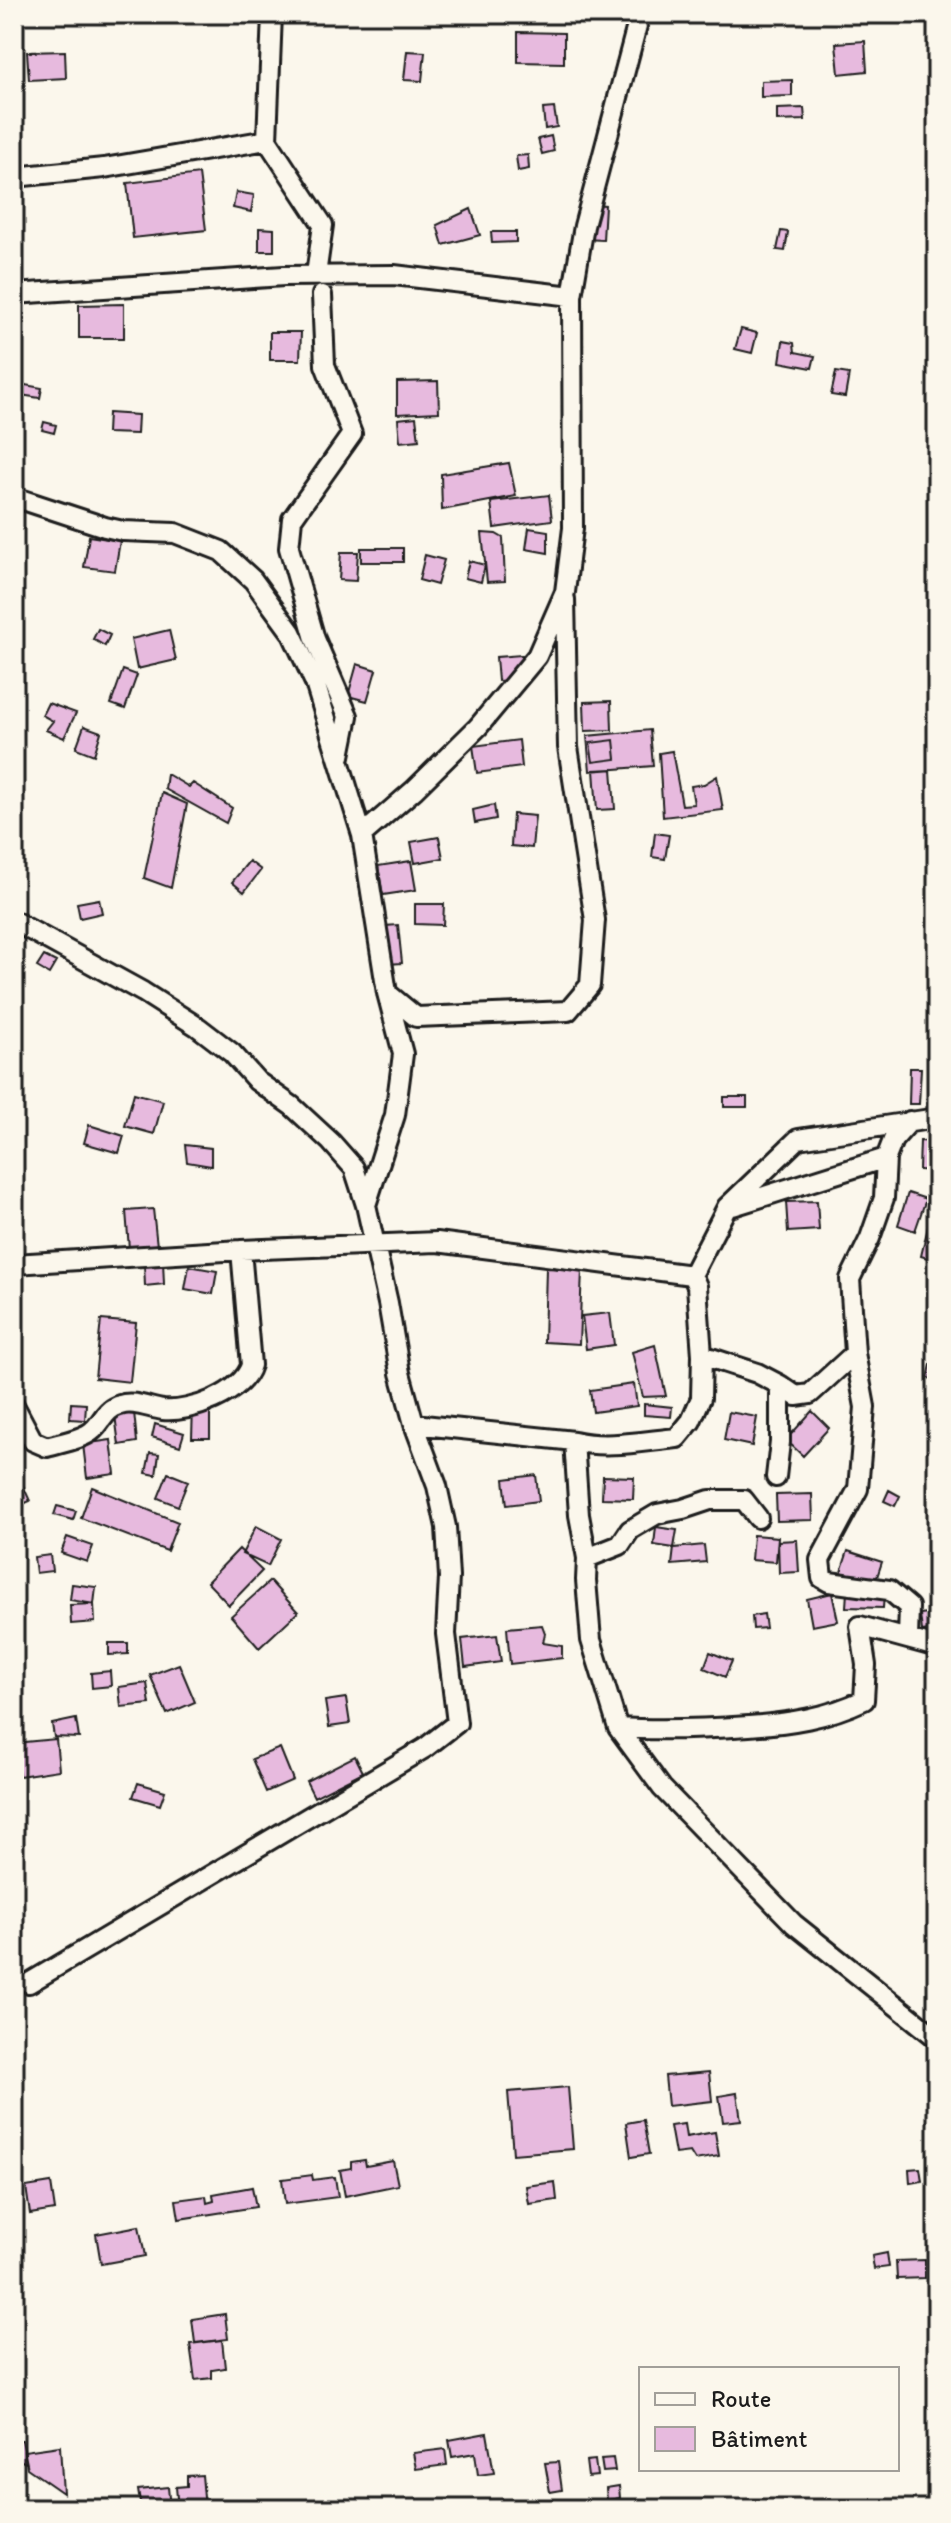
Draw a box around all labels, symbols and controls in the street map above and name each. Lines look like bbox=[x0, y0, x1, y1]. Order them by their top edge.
legend bbox=[639, 2367, 899, 2471]
text: Route bbox=[711, 2384, 771, 2413]
text: Bâtiment bbox=[711, 2424, 807, 2453]

